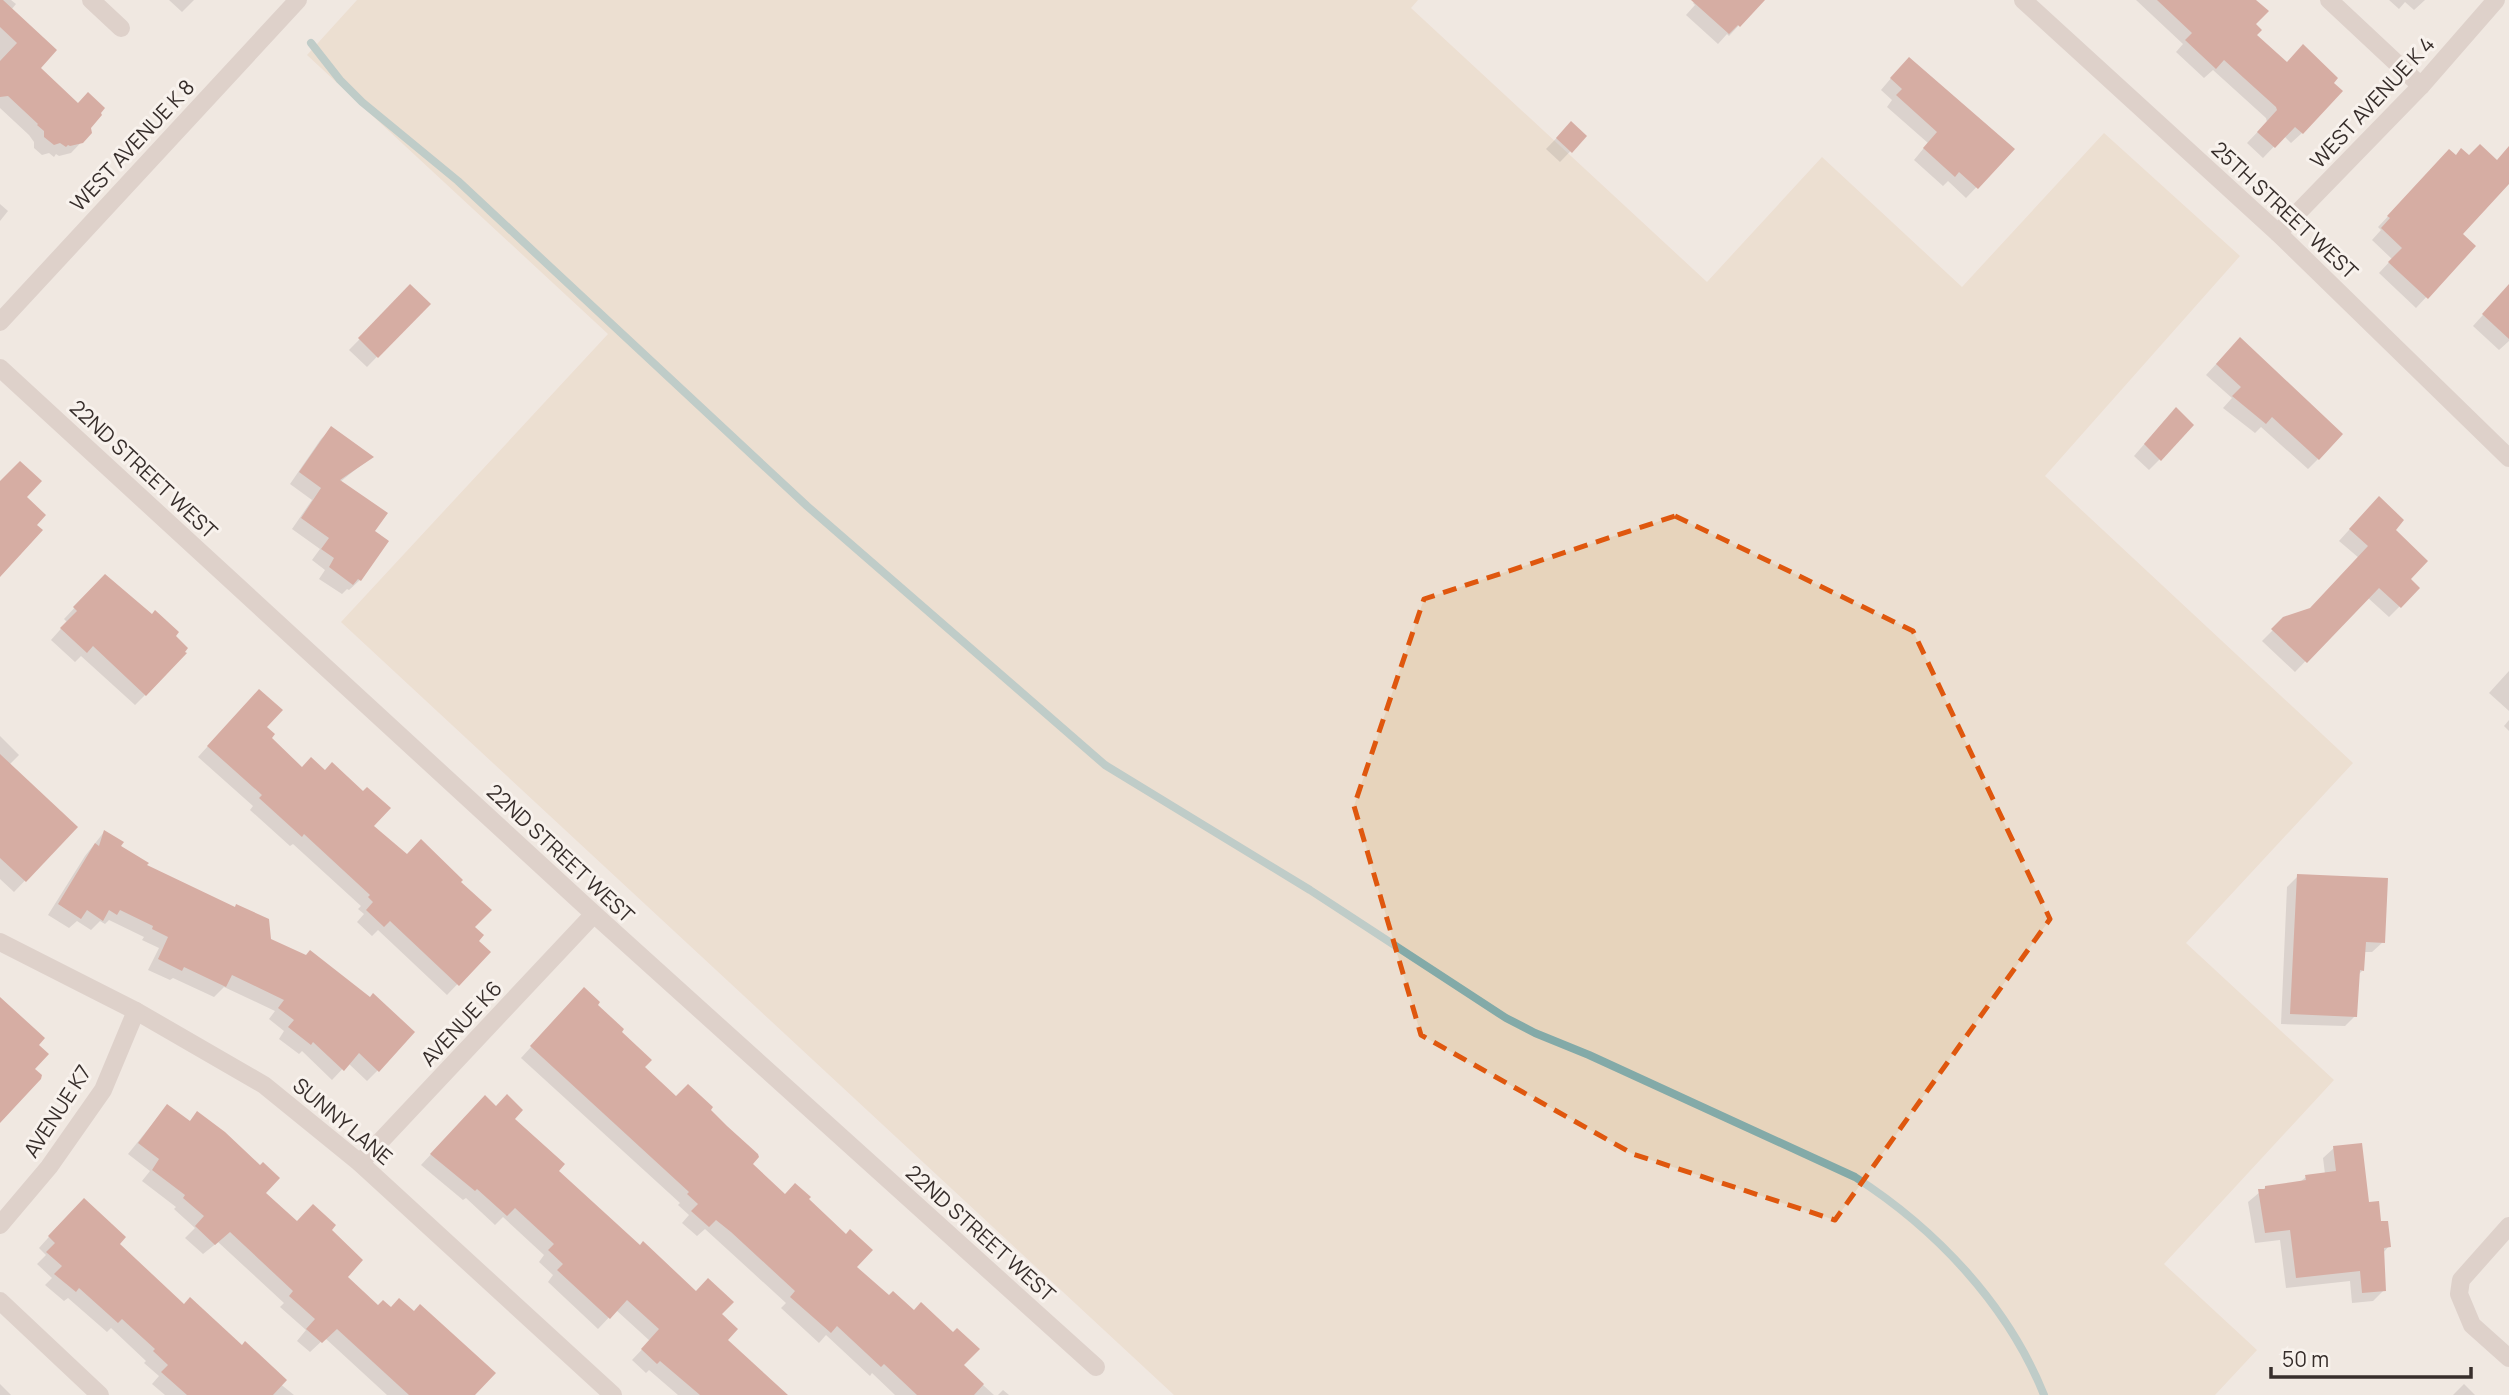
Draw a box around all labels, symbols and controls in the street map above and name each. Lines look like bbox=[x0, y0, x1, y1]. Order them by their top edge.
street label: WEST AVENUE K 4 bbox=[2304, 30, 2440, 174]
street label: WEST AVENUE K 8 bbox=[64, 73, 200, 217]
street label: 25TH STREET WEST bbox=[2206, 135, 2365, 286]
street label: 22ND STREET WEST bbox=[64, 393, 224, 545]
street label: 22ND STREET WEST bbox=[481, 777, 641, 929]
street label: AVENUE K6 bbox=[414, 974, 508, 1072]
street label: AVENUE K7 bbox=[17, 1059, 97, 1163]
street label: SUNNY LANE bbox=[287, 1071, 399, 1171]
street label: 22ND STREET WEST bbox=[900, 1158, 1062, 1308]
scale bar bbox=[2271, 1336, 2470, 1380]
text: 50 m bbox=[2282, 1345, 2329, 1373]

